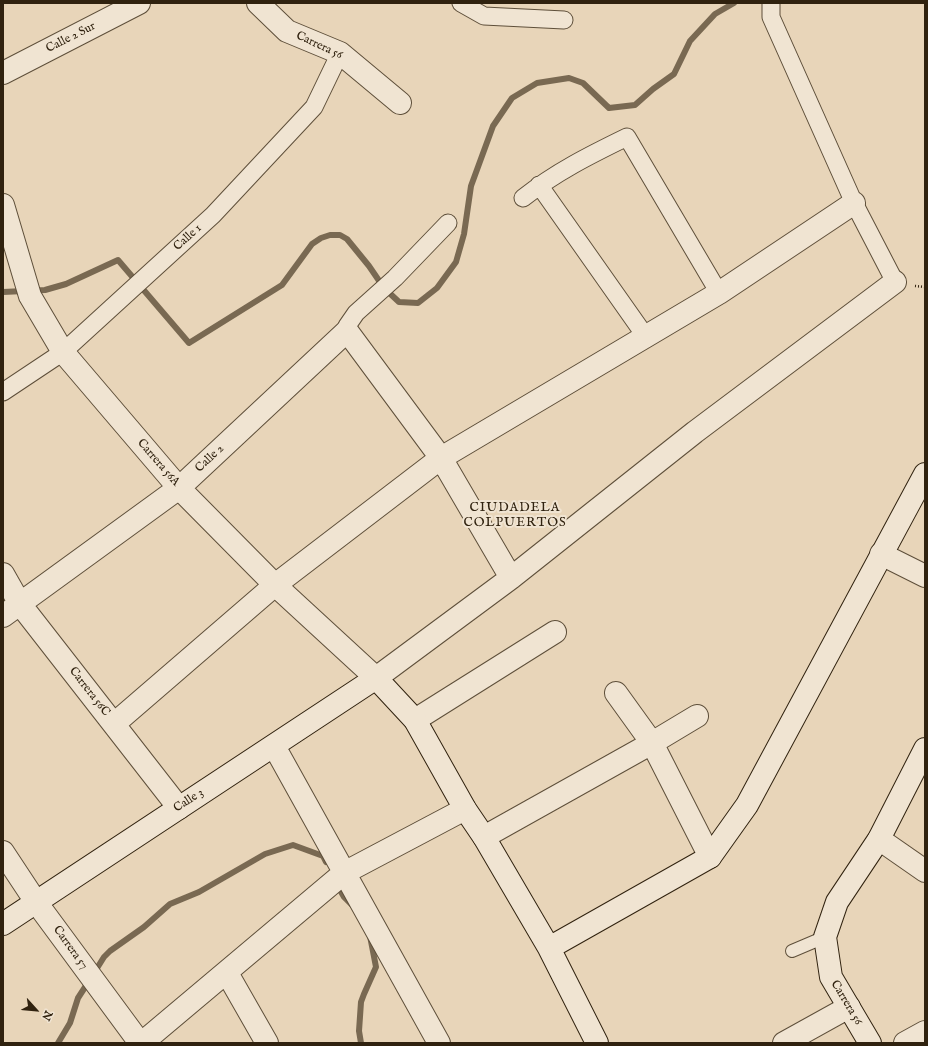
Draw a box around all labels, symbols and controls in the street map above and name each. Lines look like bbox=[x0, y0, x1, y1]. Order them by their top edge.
street label: Calle 2 Sur bbox=[44, 19, 98, 57]
street label: Carrera 56 bbox=[293, 29, 345, 63]
street label: Calle 1 bbox=[171, 222, 205, 254]
street label: Carrera 56A bbox=[134, 436, 182, 490]
street label: Calle 2 bbox=[193, 442, 227, 476]
district label: CIUDADELA COLPUERTOS bbox=[463, 500, 567, 531]
street label: Carrera 56C bbox=[65, 665, 113, 719]
street label: Calle 3 bbox=[171, 786, 207, 816]
street label: Carrera 57 bbox=[49, 923, 91, 973]
street label: Carrera 56 bbox=[827, 978, 865, 1028]
north arrow bbox=[16, 990, 56, 1030]
text: N bbox=[38, 1008, 55, 1023]

